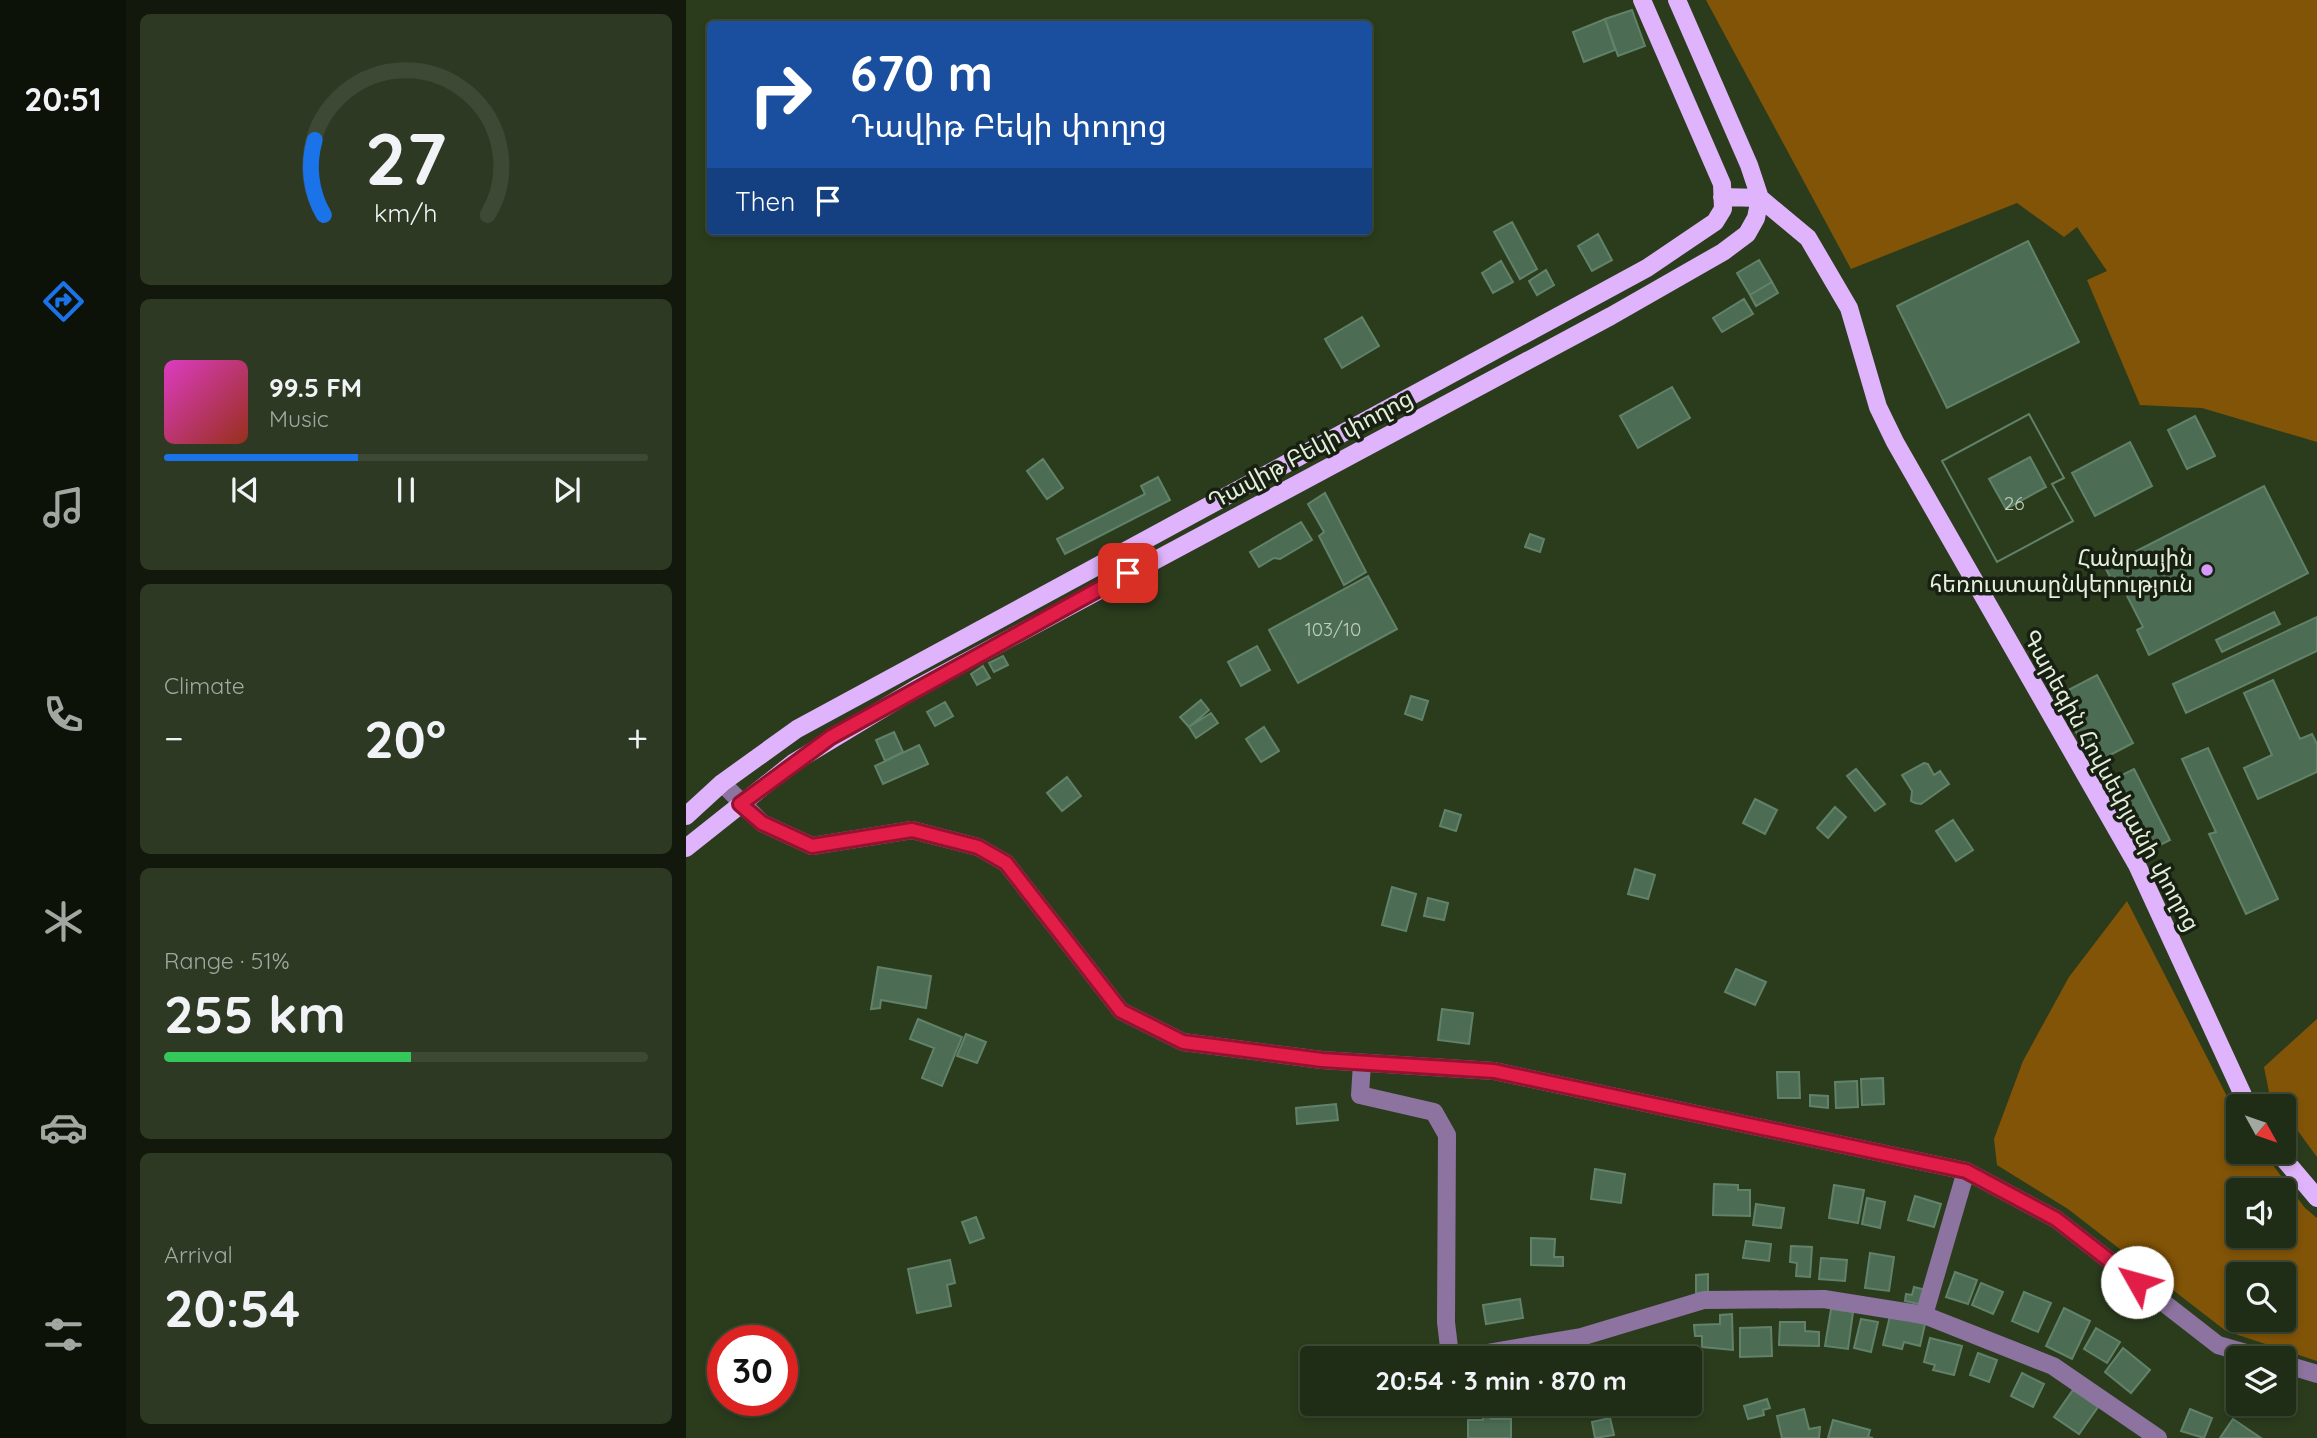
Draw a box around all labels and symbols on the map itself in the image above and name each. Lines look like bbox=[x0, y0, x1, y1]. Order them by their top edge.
street label: Դավիթ Բեկի փողոց bbox=[1203, 383, 1417, 515]
house number: 26 bbox=[2004, 491, 2024, 515]
pin bbox=[1098, 543, 1158, 603]
place label: Հանրային հեռուստաընկերություն bbox=[1929, 543, 2193, 598]
marker: Հանրային հեռուստաընկերություն bbox=[2199, 562, 2215, 578]
house number: 103/10 bbox=[1305, 617, 1361, 641]
street label: Գարեգին Հովսեփյանի փողոց bbox=[2017, 624, 2207, 936]
north arrow bbox=[2226, 1094, 2296, 1164]
position arrow bbox=[2100, 1245, 2174, 1319]
speed limit sign: 30 bbox=[707, 1325, 798, 1416]

